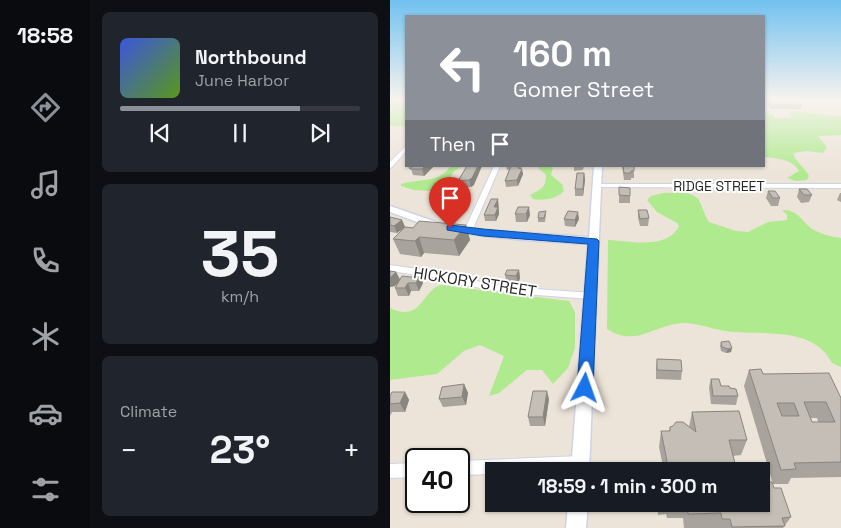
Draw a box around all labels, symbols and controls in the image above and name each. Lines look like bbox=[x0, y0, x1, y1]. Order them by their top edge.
text: 18:58 bbox=[17, 21, 73, 49]
text: 160 m bbox=[513, 32, 612, 76]
icon: left bbox=[430, 35, 495, 100]
text: Northbound bbox=[195, 45, 307, 70]
text: June Harbor bbox=[195, 70, 289, 91]
text: Gomer Street bbox=[513, 75, 654, 103]
icon: directions bbox=[28, 90, 63, 125]
icon: previous bbox=[146, 119, 174, 147]
icon: pause bbox=[226, 119, 254, 147]
icon: next bbox=[306, 119, 334, 147]
icon: arrive bbox=[486, 130, 514, 158]
text: Then bbox=[430, 132, 476, 157]
icon: music bbox=[28, 167, 63, 202]
pin bbox=[429, 177, 471, 228]
street label: RIDGE STREET bbox=[673, 177, 765, 195]
icon: arrive bbox=[436, 184, 464, 212]
text: 35 bbox=[201, 212, 279, 295]
icon: phone bbox=[28, 243, 63, 278]
street label: HICKORY STREET bbox=[412, 262, 538, 302]
text: km/h bbox=[221, 286, 259, 307]
icon: climate bbox=[28, 319, 63, 354]
position arrow bbox=[558, 361, 610, 413]
icon: car bbox=[28, 396, 63, 431]
text: Climate bbox=[120, 401, 177, 422]
text: 23° bbox=[210, 426, 270, 474]
text: − bbox=[120, 432, 137, 468]
text: + bbox=[343, 432, 360, 468]
speed limit sign: 40 bbox=[405, 448, 470, 513]
icon: filters bbox=[28, 472, 63, 507]
text: 18:59 · 1 min · 300 m bbox=[537, 474, 718, 499]

